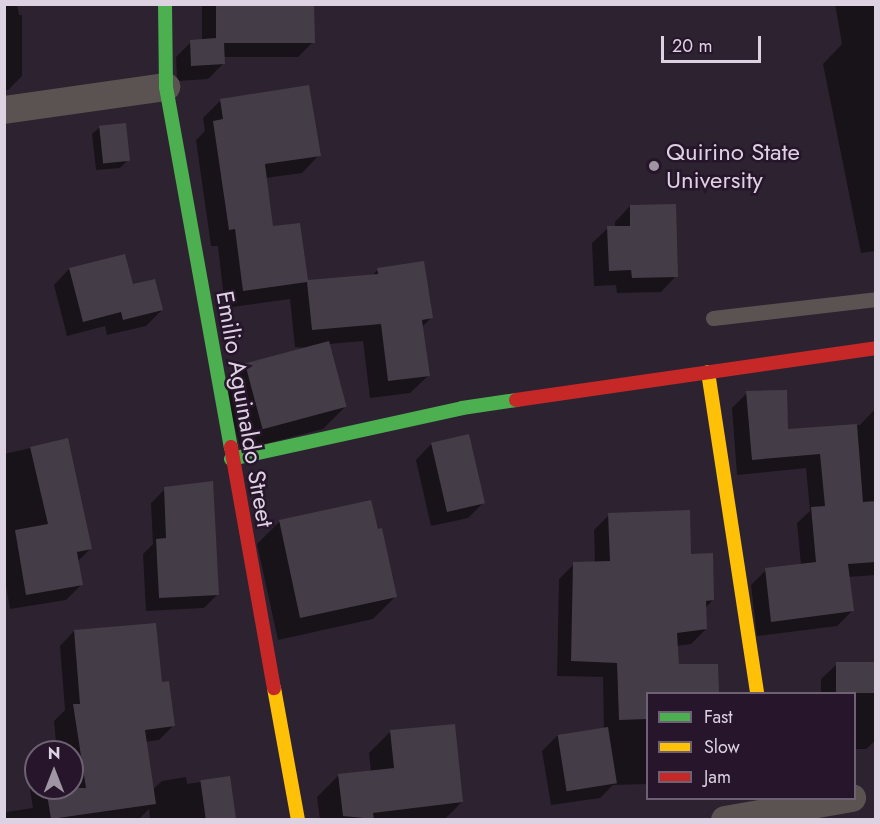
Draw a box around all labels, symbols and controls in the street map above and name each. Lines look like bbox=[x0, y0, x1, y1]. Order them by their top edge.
scale bar bbox=[664, 24, 764, 62]
text: 20 m bbox=[672, 33, 712, 59]
place label: Quirino State University bbox=[666, 138, 800, 194]
marker: Quirino State University bbox=[647, 159, 661, 173]
street label: Emilio Aguinaldo Street bbox=[210, 289, 280, 529]
legend bbox=[646, 692, 856, 800]
text: Fast bbox=[704, 704, 733, 730]
text: Slow bbox=[704, 734, 740, 760]
north arrow bbox=[24, 740, 84, 800]
text: N bbox=[48, 742, 60, 765]
text: Jam bbox=[704, 764, 731, 790]

